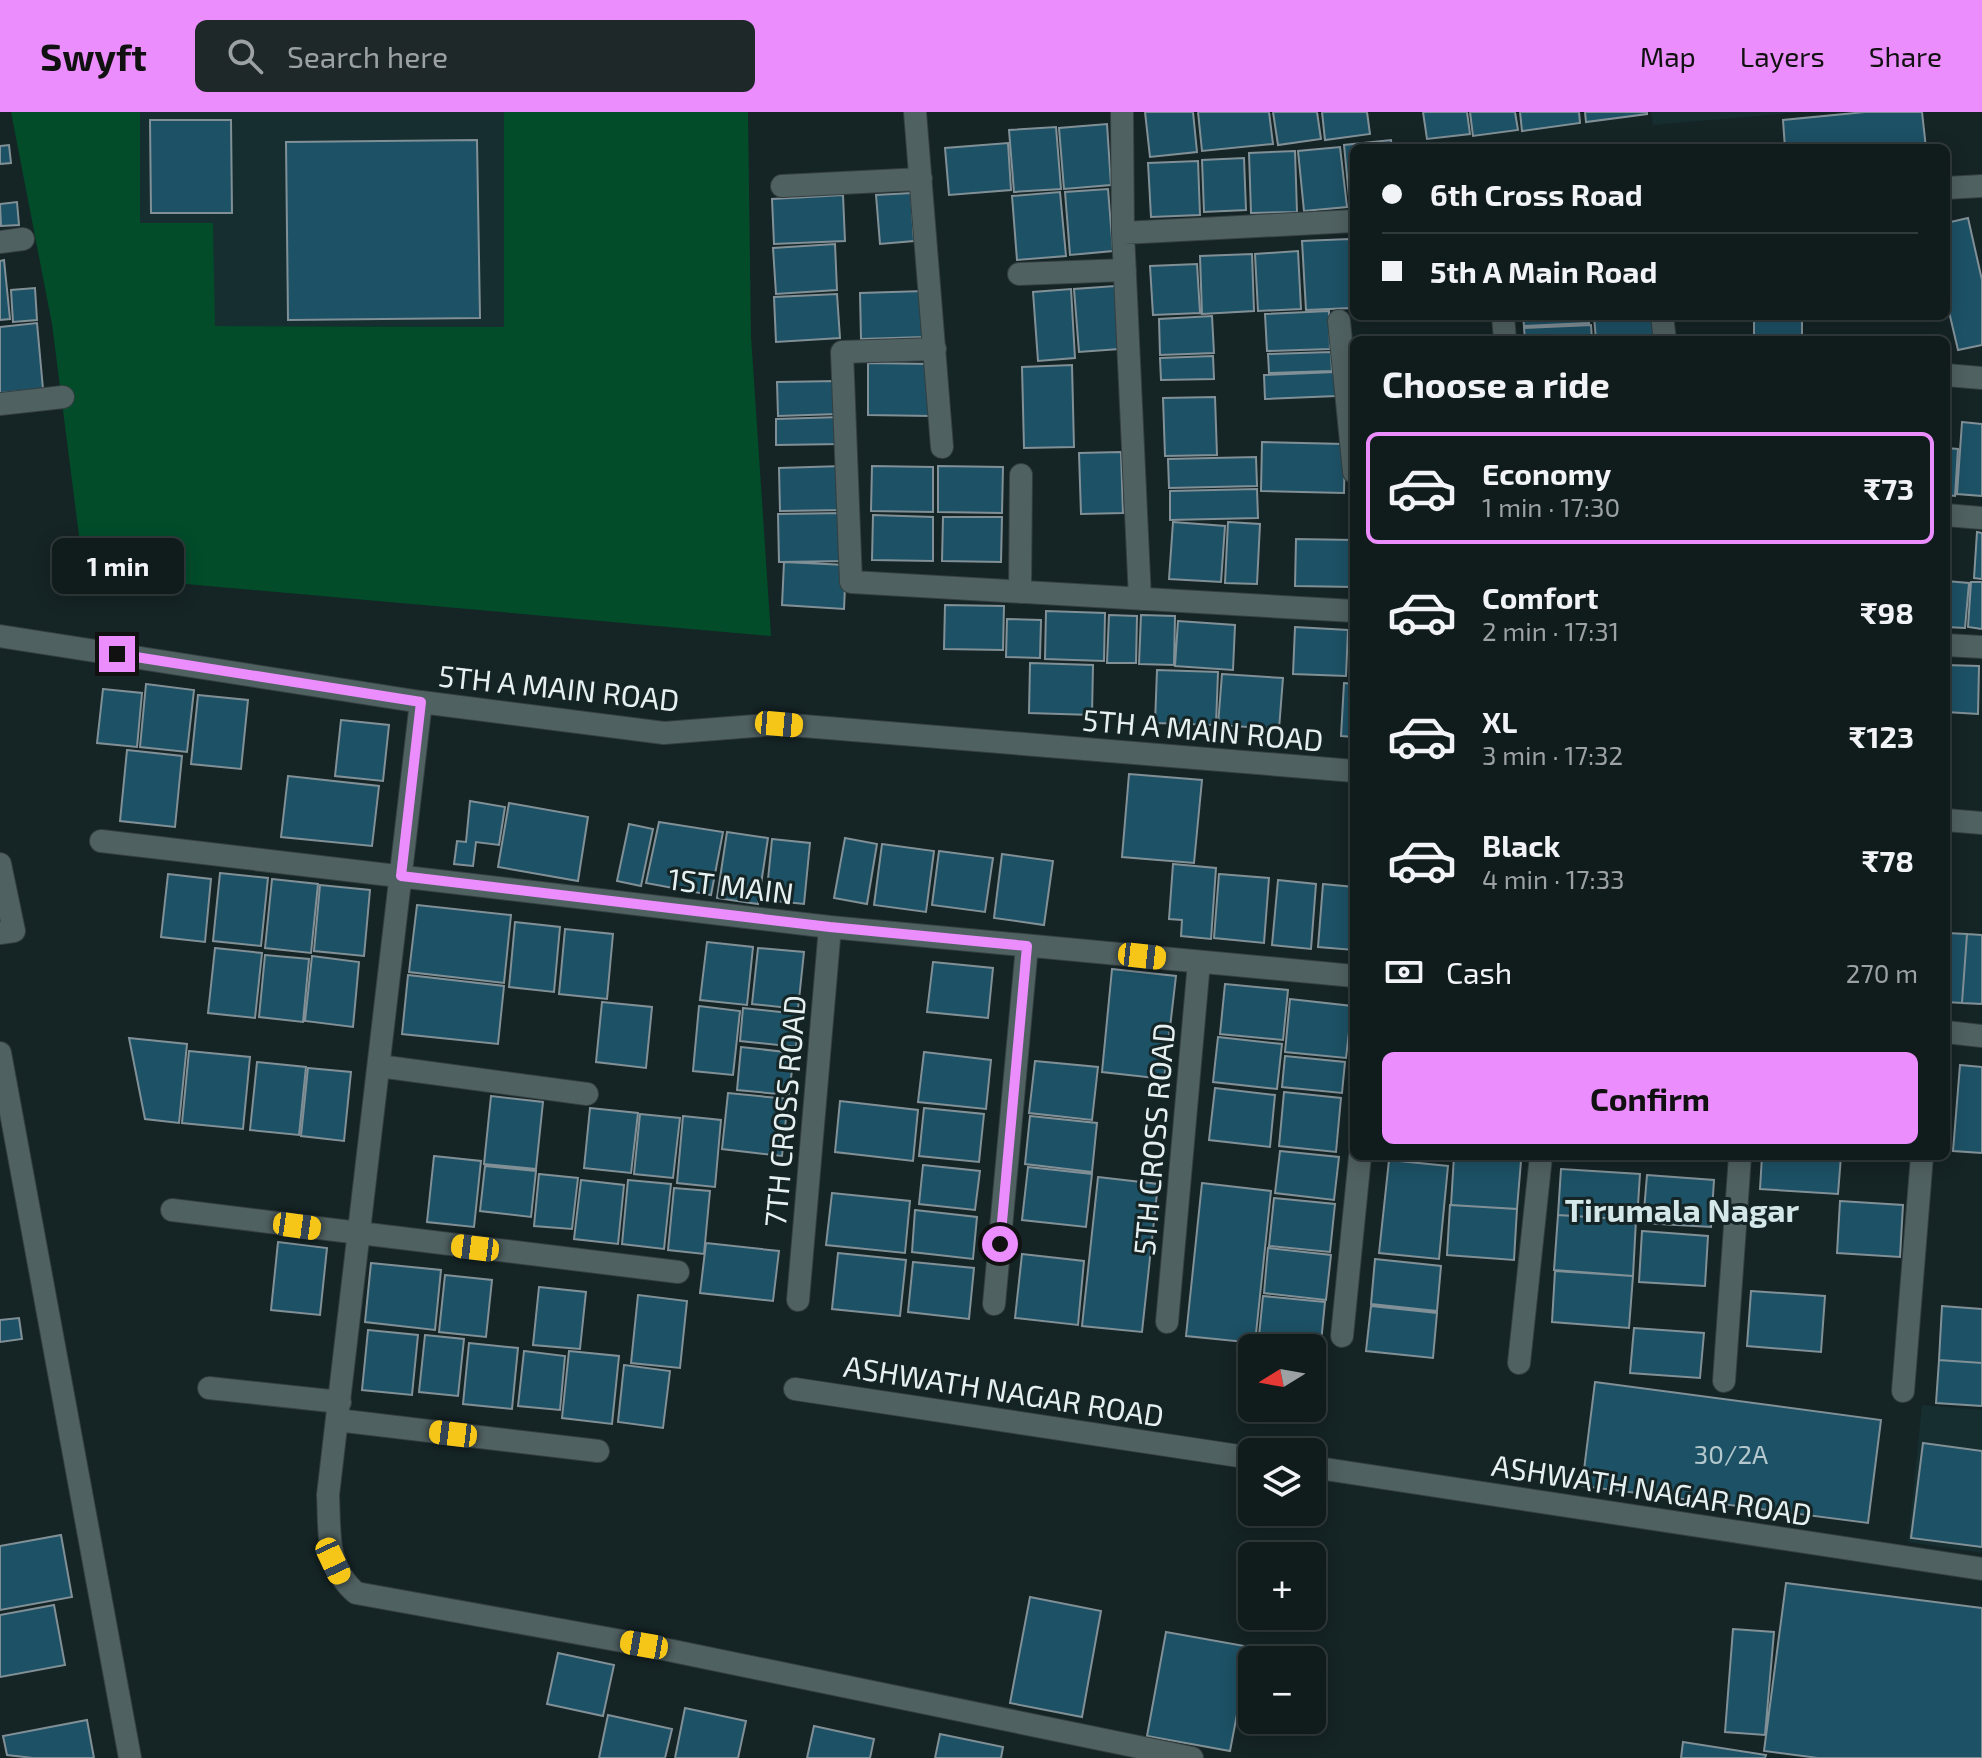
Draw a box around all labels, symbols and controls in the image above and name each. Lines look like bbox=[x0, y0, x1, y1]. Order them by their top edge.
search box bbox=[195, 20, 755, 92]
text: Swyft bbox=[40, 33, 147, 79]
icon: search bbox=[223, 34, 267, 78]
text: Search here bbox=[287, 38, 448, 74]
text: Map bbox=[1640, 39, 1696, 73]
text: Layers bbox=[1740, 39, 1825, 73]
text: Share bbox=[1869, 39, 1942, 73]
text: 6th Cross Road bbox=[1430, 176, 1643, 212]
text: 5th A Main Road bbox=[1430, 253, 1657, 289]
text: Choose a ride bbox=[1382, 362, 1610, 405]
icon: car bbox=[1386, 452, 1458, 524]
text: Economy bbox=[1482, 455, 1611, 491]
text: ₹73 bbox=[1863, 470, 1914, 506]
text: 1 min · 17:30 bbox=[1482, 491, 1620, 522]
callout: 1 min bbox=[51, 538, 183, 594]
text: 1 min bbox=[87, 550, 149, 581]
icon: car bbox=[1386, 576, 1458, 648]
text: Comfort bbox=[1482, 579, 1599, 615]
text: ₹98 bbox=[1860, 594, 1914, 630]
text: 2 min · 17:31 bbox=[1482, 615, 1619, 646]
route end bbox=[99, 636, 135, 672]
street label: 5TH A MAIN ROAD bbox=[437, 656, 681, 718]
icon: car bbox=[1386, 700, 1458, 772]
street label: 5TH A MAIN ROAD bbox=[1081, 701, 1325, 757]
text: XL bbox=[1482, 703, 1517, 739]
car bbox=[754, 710, 804, 738]
text: ₹123 bbox=[1849, 718, 1914, 754]
text: 3 min · 17:32 bbox=[1482, 739, 1623, 770]
icon: car bbox=[1386, 824, 1458, 896]
text: Black bbox=[1482, 827, 1560, 863]
text: ₹78 bbox=[1862, 842, 1914, 878]
street label: 1ST MAIN bbox=[666, 859, 796, 911]
text: 4 min · 17:33 bbox=[1482, 863, 1625, 894]
car bbox=[1117, 942, 1167, 970]
icon: cash bbox=[1382, 950, 1426, 994]
text: Cash bbox=[1446, 954, 1512, 990]
text: 270 m bbox=[1846, 957, 1918, 988]
street label: 7TH CROSS ROAD bbox=[756, 994, 812, 1228]
street label: 5TH CROSS ROAD bbox=[1125, 1021, 1181, 1257]
button: Confirm bbox=[1382, 1052, 1918, 1144]
district label: Tirumala Nagar bbox=[1565, 1190, 1800, 1228]
car bbox=[272, 1211, 322, 1241]
route start bbox=[982, 1226, 1018, 1262]
car bbox=[450, 1233, 500, 1263]
north arrow bbox=[1238, 1334, 1326, 1422]
map controls bbox=[1238, 1334, 1326, 1734]
street label: ASHWATH NAGAR ROAD bbox=[841, 1347, 1167, 1433]
car bbox=[428, 1419, 478, 1449]
button: layers bbox=[1238, 1438, 1326, 1526]
house number: 30/2A bbox=[1694, 1438, 1768, 1469]
street label: ASHWATH NAGAR ROAD bbox=[1489, 1446, 1815, 1532]
car bbox=[312, 1534, 354, 1588]
button: + bbox=[1238, 1542, 1326, 1630]
car bbox=[618, 1629, 670, 1661]
button: − bbox=[1238, 1646, 1326, 1734]

